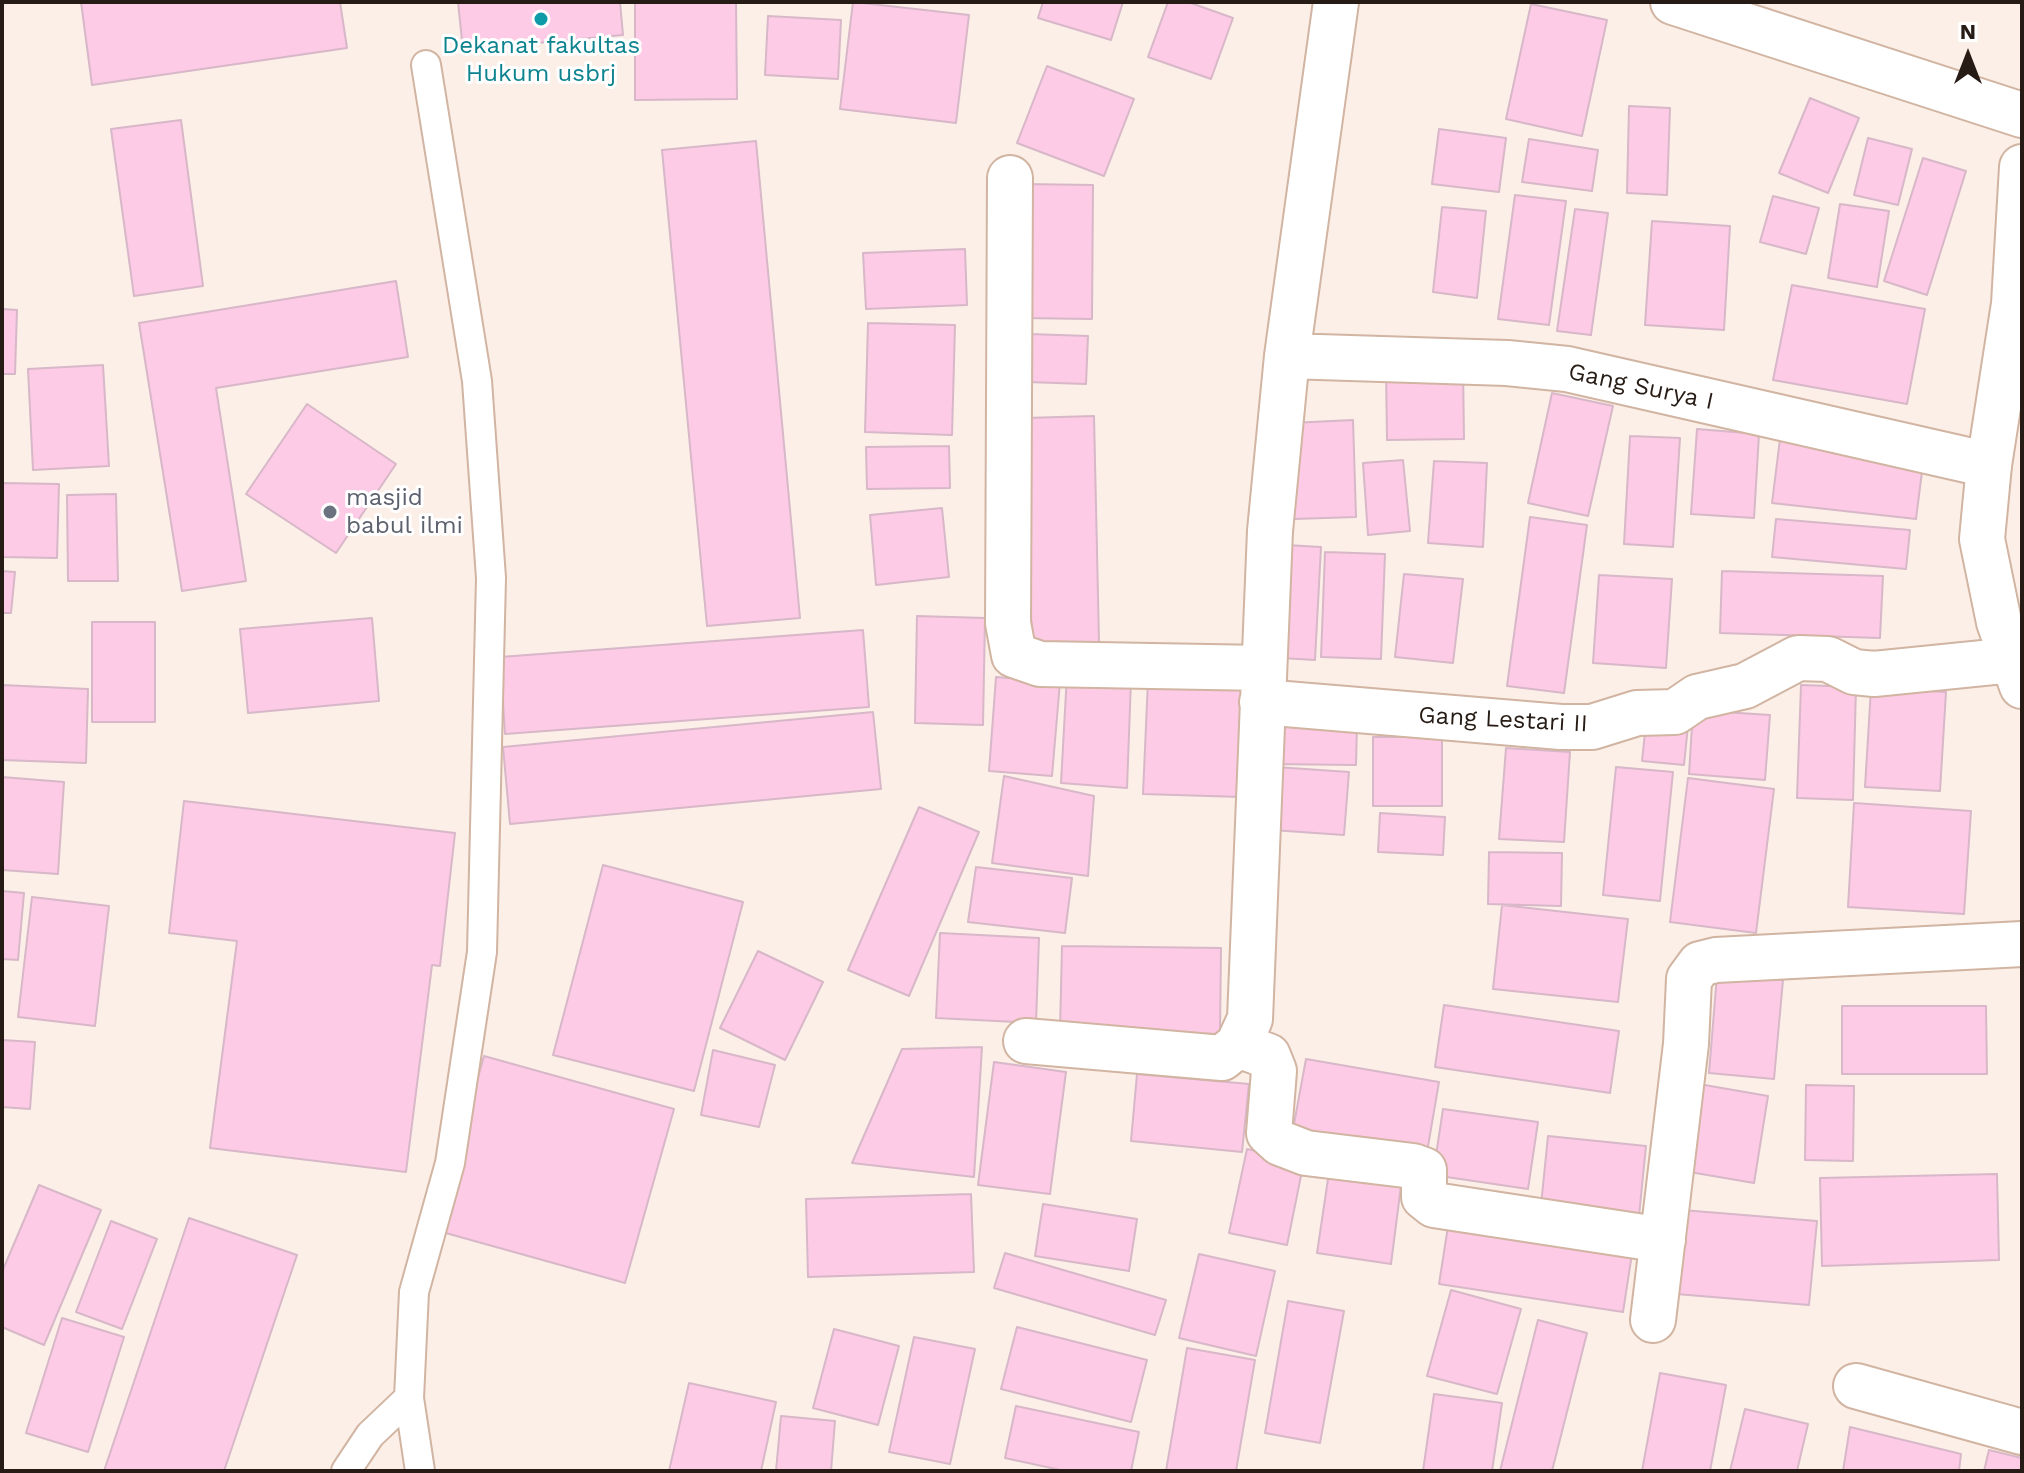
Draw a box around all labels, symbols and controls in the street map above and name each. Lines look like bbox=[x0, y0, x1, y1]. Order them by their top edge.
marker: Dekanat fakultas Hukum usbrj bbox=[532, 10, 550, 28]
north arrow bbox=[1928, 16, 2008, 96]
text: N bbox=[1960, 19, 1976, 44]
place label: Dekanat fakultas Hukum usbrj bbox=[442, 32, 640, 88]
street label: Gang Surya I bbox=[1566, 358, 1716, 416]
place label: masjid babul ilmi bbox=[346, 484, 463, 540]
marker: masjid babul ilmi bbox=[321, 503, 339, 521]
street label: Gang Lestari II bbox=[1418, 701, 1588, 739]

